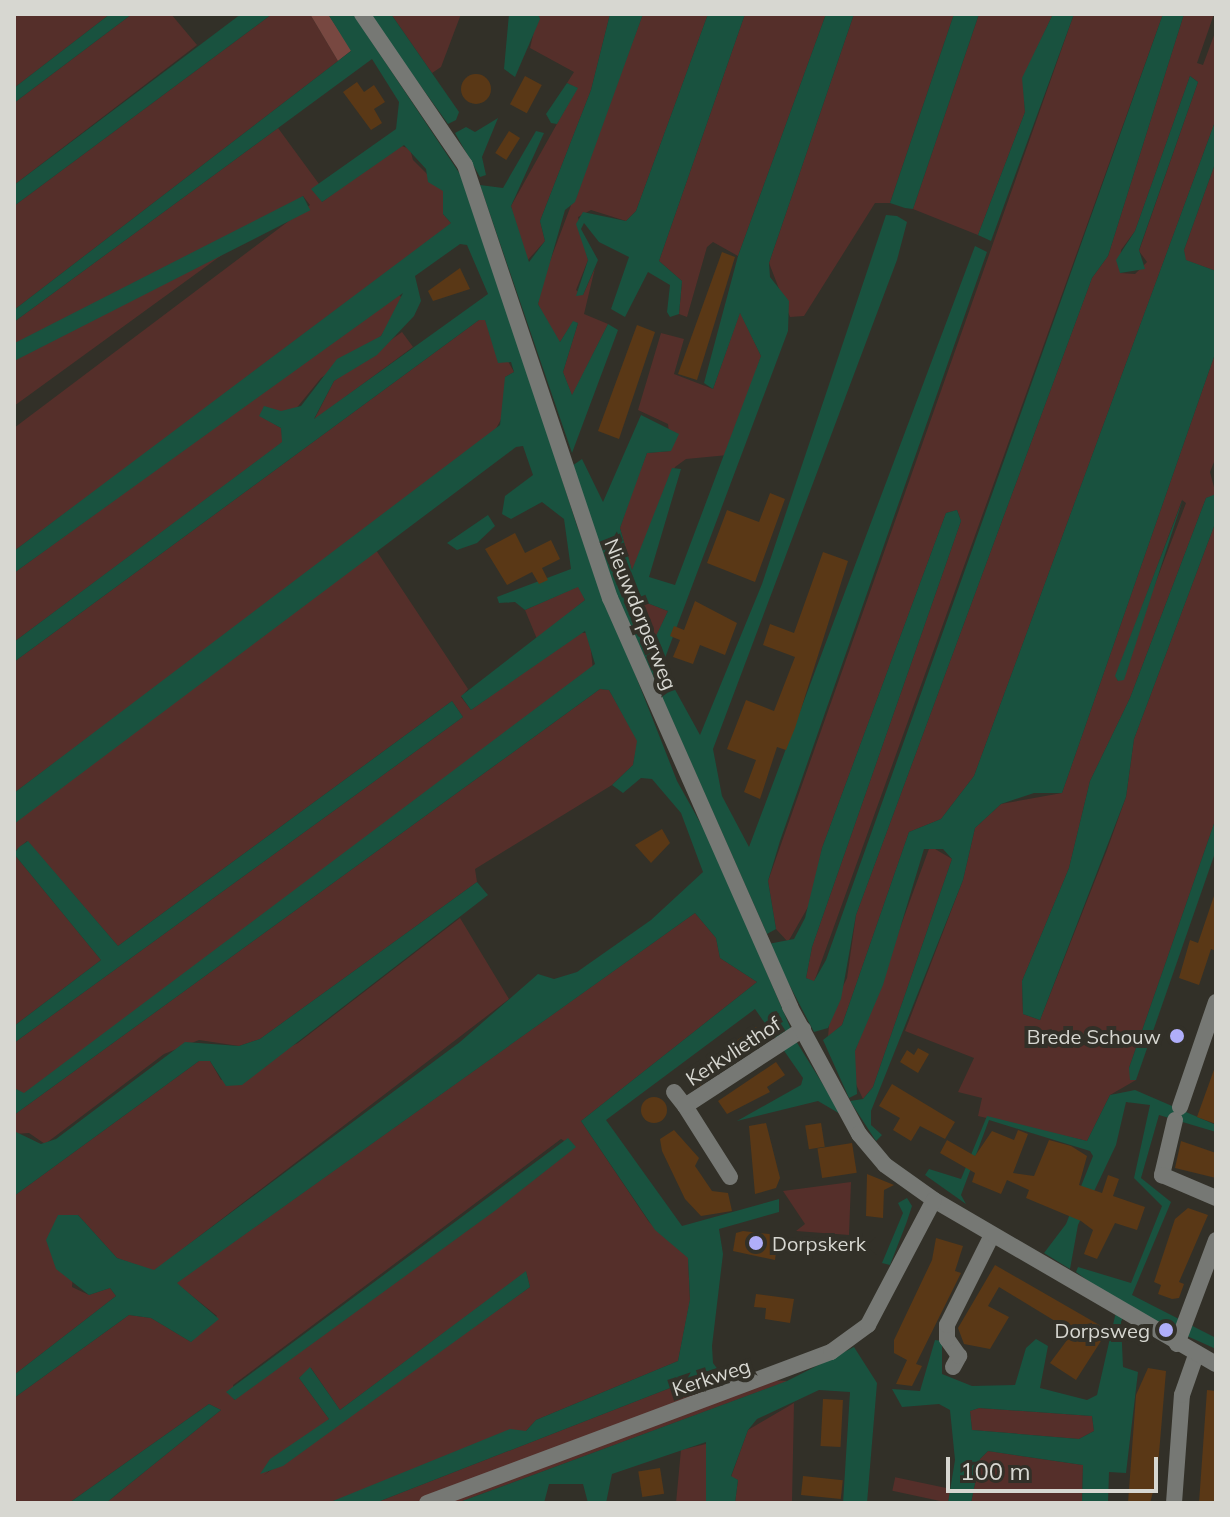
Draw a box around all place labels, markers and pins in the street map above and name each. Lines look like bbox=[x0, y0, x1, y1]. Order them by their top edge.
place label: Brede Schouw bbox=[1027, 1024, 1161, 1048]
marker: Brede Schouw bbox=[1168, 1027, 1186, 1045]
place label: Dorpskerk bbox=[772, 1231, 866, 1255]
marker: Dorpskerk bbox=[747, 1234, 765, 1252]
place label: Dorpsweg bbox=[1054, 1318, 1150, 1342]
marker: Dorpsweg bbox=[1157, 1321, 1175, 1339]

